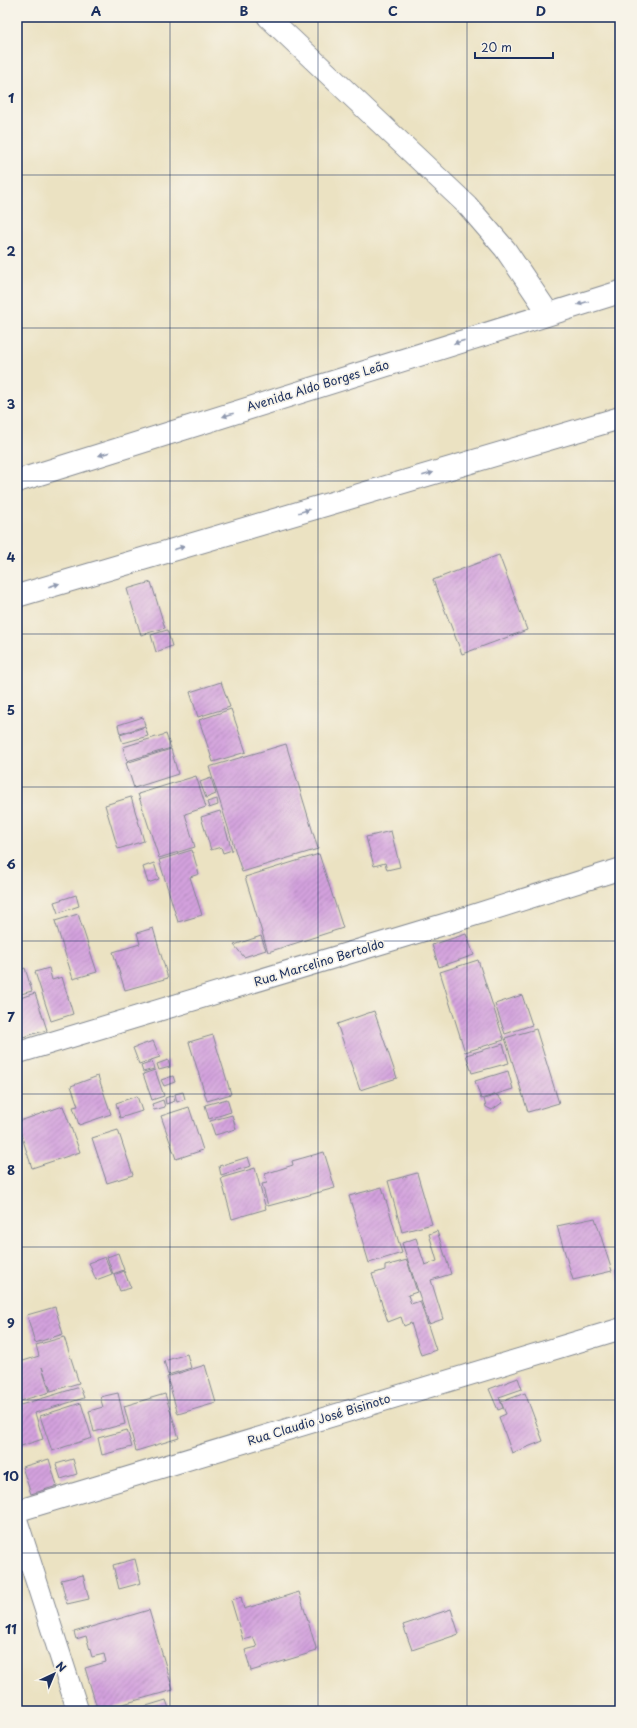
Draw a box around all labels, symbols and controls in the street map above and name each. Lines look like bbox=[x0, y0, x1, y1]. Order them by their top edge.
text: A bbox=[91, 1, 101, 20]
text: B bbox=[240, 1, 249, 20]
text: C bbox=[388, 1, 398, 20]
text: D bbox=[536, 1, 546, 20]
scale bar bbox=[475, 34, 553, 60]
text: 20 m bbox=[481, 38, 512, 56]
text: 1 bbox=[8, 88, 14, 107]
text: 2 bbox=[6, 241, 16, 260]
one-way arrow bbox=[576, 300, 588, 306]
one-way arrow bbox=[452, 339, 464, 345]
street label: Avenida Aldo Borges Leão bbox=[244, 355, 391, 415]
text: 3 bbox=[7, 394, 16, 413]
one-way arrow bbox=[222, 412, 234, 418]
one-way arrow bbox=[98, 451, 110, 457]
one-way arrow bbox=[423, 471, 435, 477]
one-way arrow bbox=[298, 508, 310, 514]
one-way arrow bbox=[173, 545, 185, 551]
text: 4 bbox=[7, 547, 16, 566]
one-way arrow bbox=[49, 582, 61, 588]
text: 5 bbox=[7, 700, 15, 719]
text: 6 bbox=[6, 854, 16, 873]
street label: Rua Marcelino Bertoldo bbox=[251, 934, 386, 990]
text: 7 bbox=[7, 1007, 15, 1026]
text: 8 bbox=[7, 1160, 15, 1179]
text: 9 bbox=[7, 1313, 15, 1332]
street label: Rua Claudio José Bisinoto bbox=[245, 1389, 393, 1449]
text: 10 bbox=[3, 1466, 19, 1485]
text: 11 bbox=[5, 1619, 17, 1638]
north arrow bbox=[34, 1654, 74, 1694]
text: N bbox=[52, 1657, 71, 1676]

